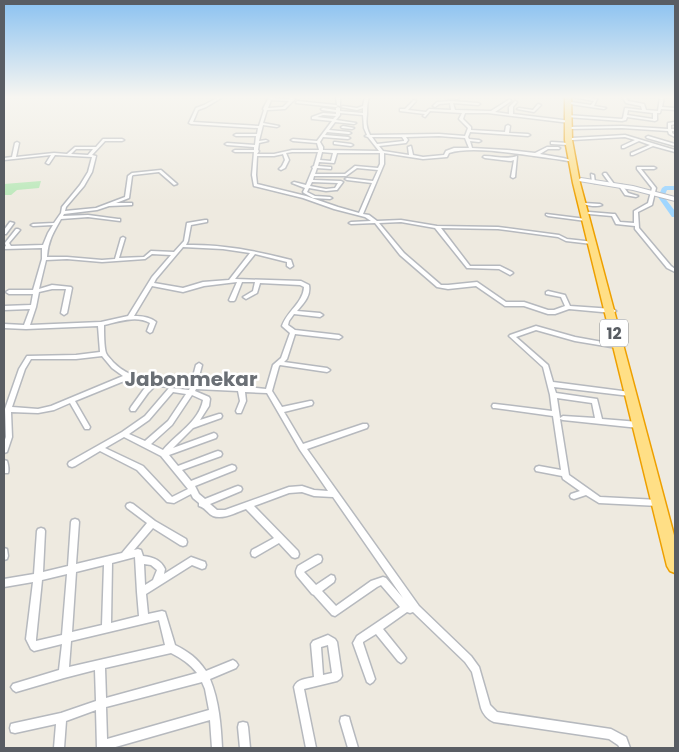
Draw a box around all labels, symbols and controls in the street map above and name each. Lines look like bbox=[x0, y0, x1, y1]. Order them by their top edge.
road number: 12 bbox=[600, 319, 628, 346]
district label: Jabonmekar bbox=[125, 365, 258, 393]

